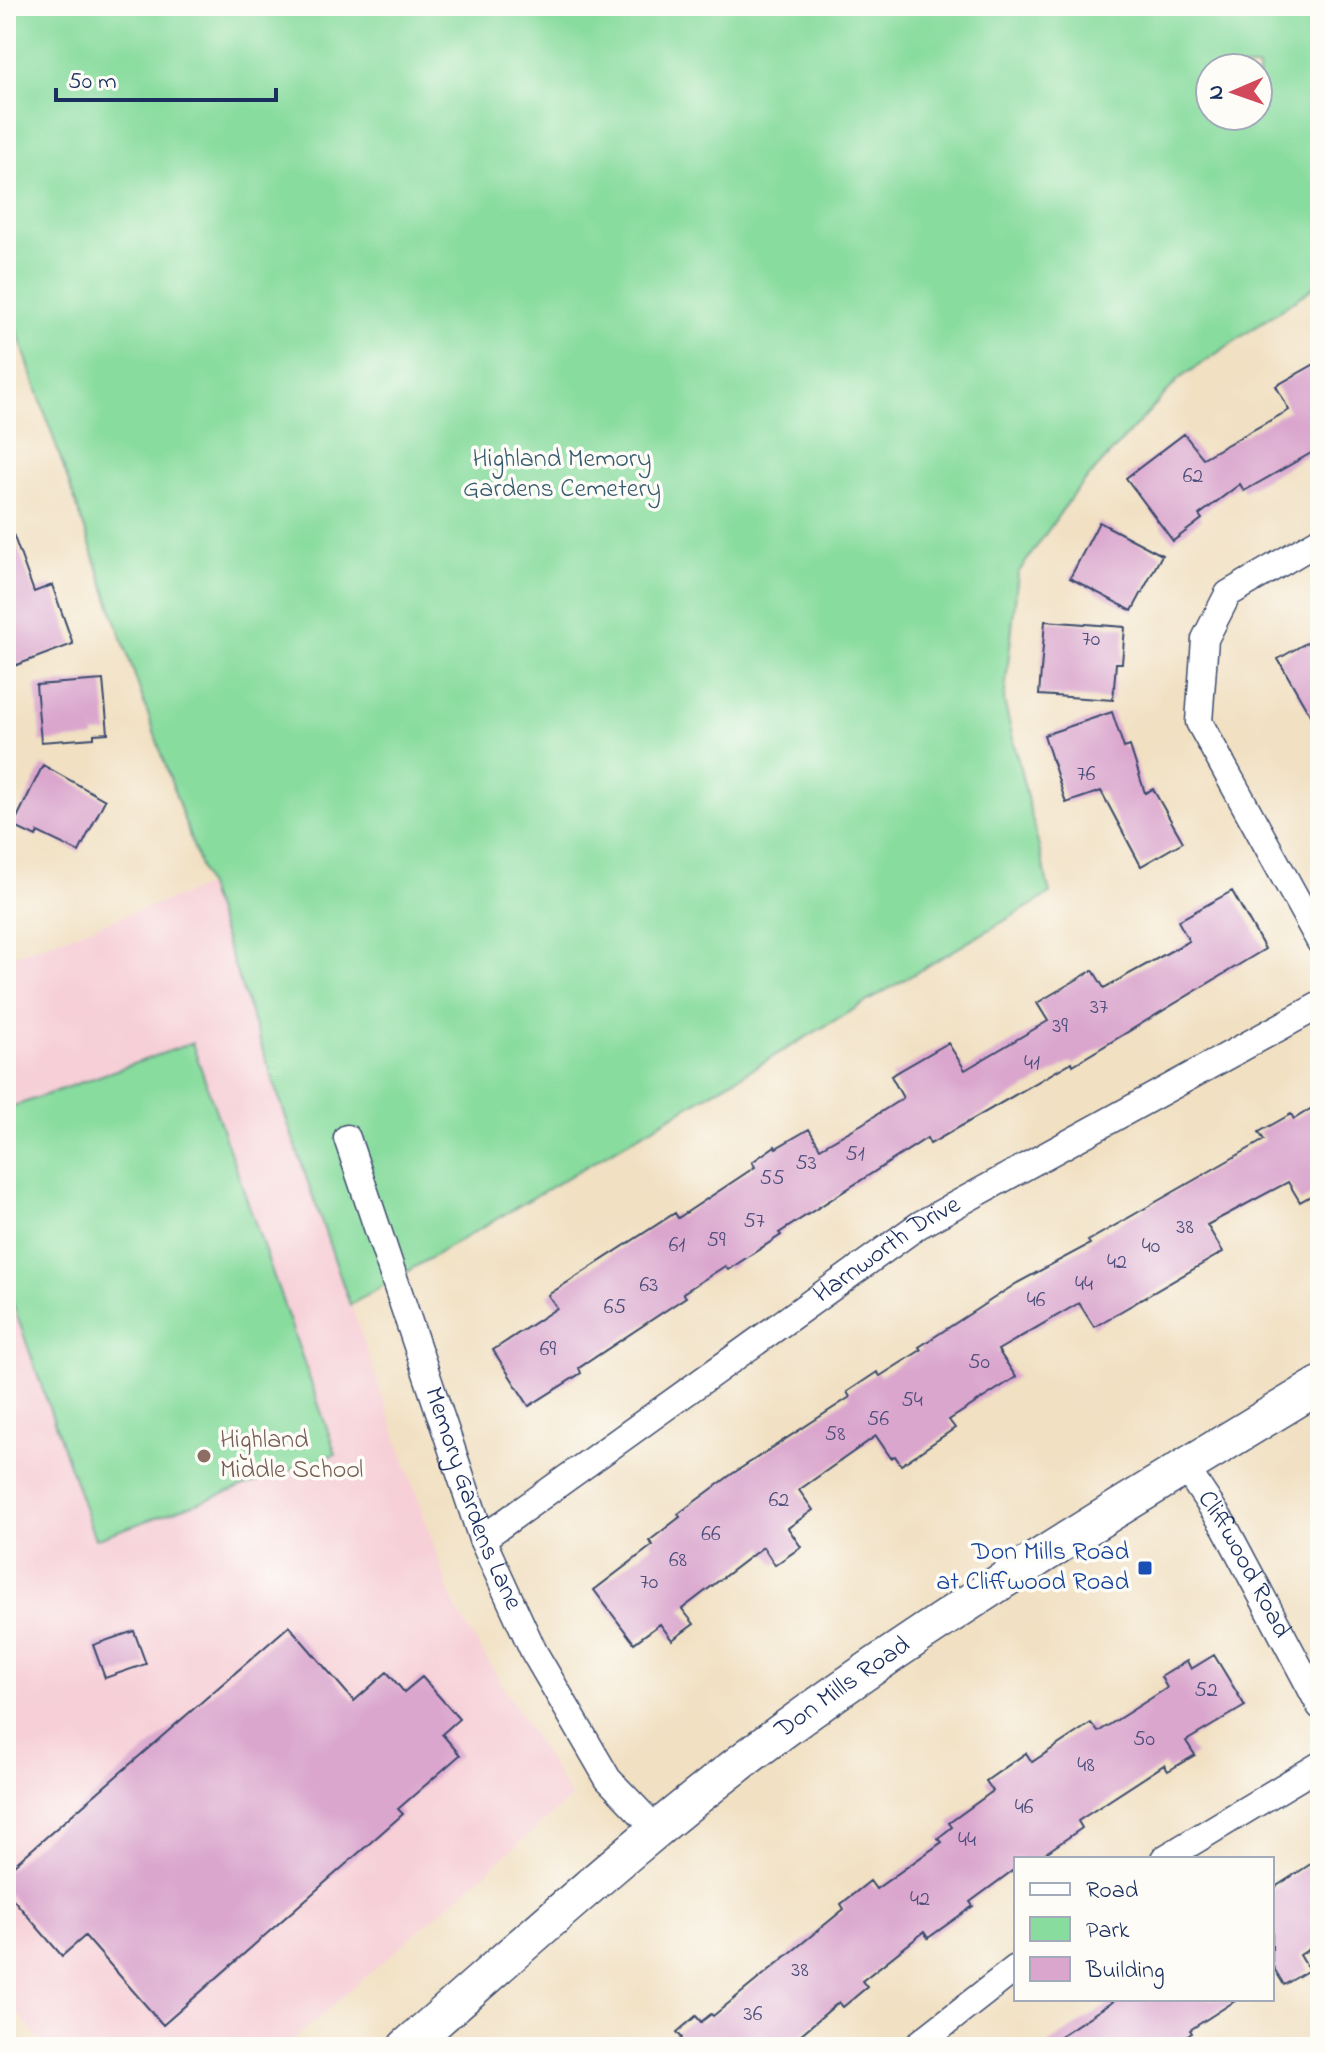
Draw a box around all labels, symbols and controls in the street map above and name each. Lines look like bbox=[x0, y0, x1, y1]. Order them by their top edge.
scale bar bbox=[56, 52, 276, 102]
north arrow bbox=[1194, 52, 1274, 132]
text: 50 m bbox=[68, 65, 117, 100]
text: N bbox=[1201, 85, 1233, 101]
park label: Highland Memory Gardens Cemetery bbox=[463, 441, 661, 509]
house number: 62 bbox=[1183, 461, 1203, 493]
house number: 70 bbox=[1082, 624, 1100, 656]
house number: 76 bbox=[1077, 759, 1096, 791]
house number: 37 bbox=[1090, 992, 1108, 1024]
house number: 39 bbox=[1052, 1011, 1068, 1043]
house number: 41 bbox=[1024, 1048, 1040, 1080]
house number: 51 bbox=[845, 1139, 865, 1171]
house number: 53 bbox=[795, 1148, 817, 1180]
house number: 55 bbox=[759, 1163, 785, 1195]
street label: Harnworth Drive bbox=[806, 1186, 968, 1314]
house number: 57 bbox=[743, 1206, 765, 1238]
house number: 38 bbox=[1176, 1212, 1194, 1244]
house number: 59 bbox=[706, 1225, 726, 1257]
house number: 61 bbox=[669, 1230, 685, 1262]
house number: 40 bbox=[1142, 1231, 1160, 1263]
house number: 42 bbox=[1107, 1247, 1127, 1279]
house number: 44 bbox=[1075, 1269, 1093, 1301]
house number: 63 bbox=[640, 1270, 658, 1302]
house number: 46 bbox=[1027, 1285, 1046, 1317]
house number: 65 bbox=[604, 1292, 626, 1324]
house number: 69 bbox=[540, 1334, 557, 1366]
house number: 50 bbox=[968, 1347, 990, 1379]
street label: Memory Gardens Lane bbox=[413, 1382, 531, 1617]
house number: 54 bbox=[901, 1385, 923, 1417]
house number: 56 bbox=[867, 1404, 889, 1436]
house number: 58 bbox=[825, 1419, 845, 1451]
place label: Highland Middle School bbox=[220, 1422, 363, 1490]
marker: Highland Middle School bbox=[195, 1447, 213, 1465]
street label: Cliffwood Road bbox=[1187, 1483, 1300, 1645]
house number: 62 bbox=[769, 1485, 789, 1517]
house number: 66 bbox=[701, 1519, 721, 1551]
place label: Don Mills Road at Cliffwood Road bbox=[936, 1534, 1129, 1602]
house number: 68 bbox=[669, 1545, 687, 1577]
marker: Don Mills Road at Cliffwood Road bbox=[1136, 1559, 1154, 1577]
house number: 70 bbox=[640, 1567, 658, 1599]
street label: Don Mills Road bbox=[767, 1627, 919, 1750]
house number: 52 bbox=[1194, 1675, 1218, 1707]
house number: 50 bbox=[1133, 1724, 1155, 1756]
house number: 48 bbox=[1077, 1750, 1095, 1782]
house number: 46 bbox=[1015, 1792, 1034, 1824]
house number: 44 bbox=[958, 1825, 976, 1857]
legend bbox=[1014, 1857, 1274, 2001]
text: Road bbox=[1086, 1874, 1139, 1909]
house number: 42 bbox=[910, 1884, 930, 1916]
text: Park bbox=[1086, 1914, 1130, 1949]
text: Building bbox=[1085, 1954, 1165, 1989]
house number: 38 bbox=[791, 1955, 809, 1987]
house number: 36 bbox=[744, 1999, 763, 2031]

